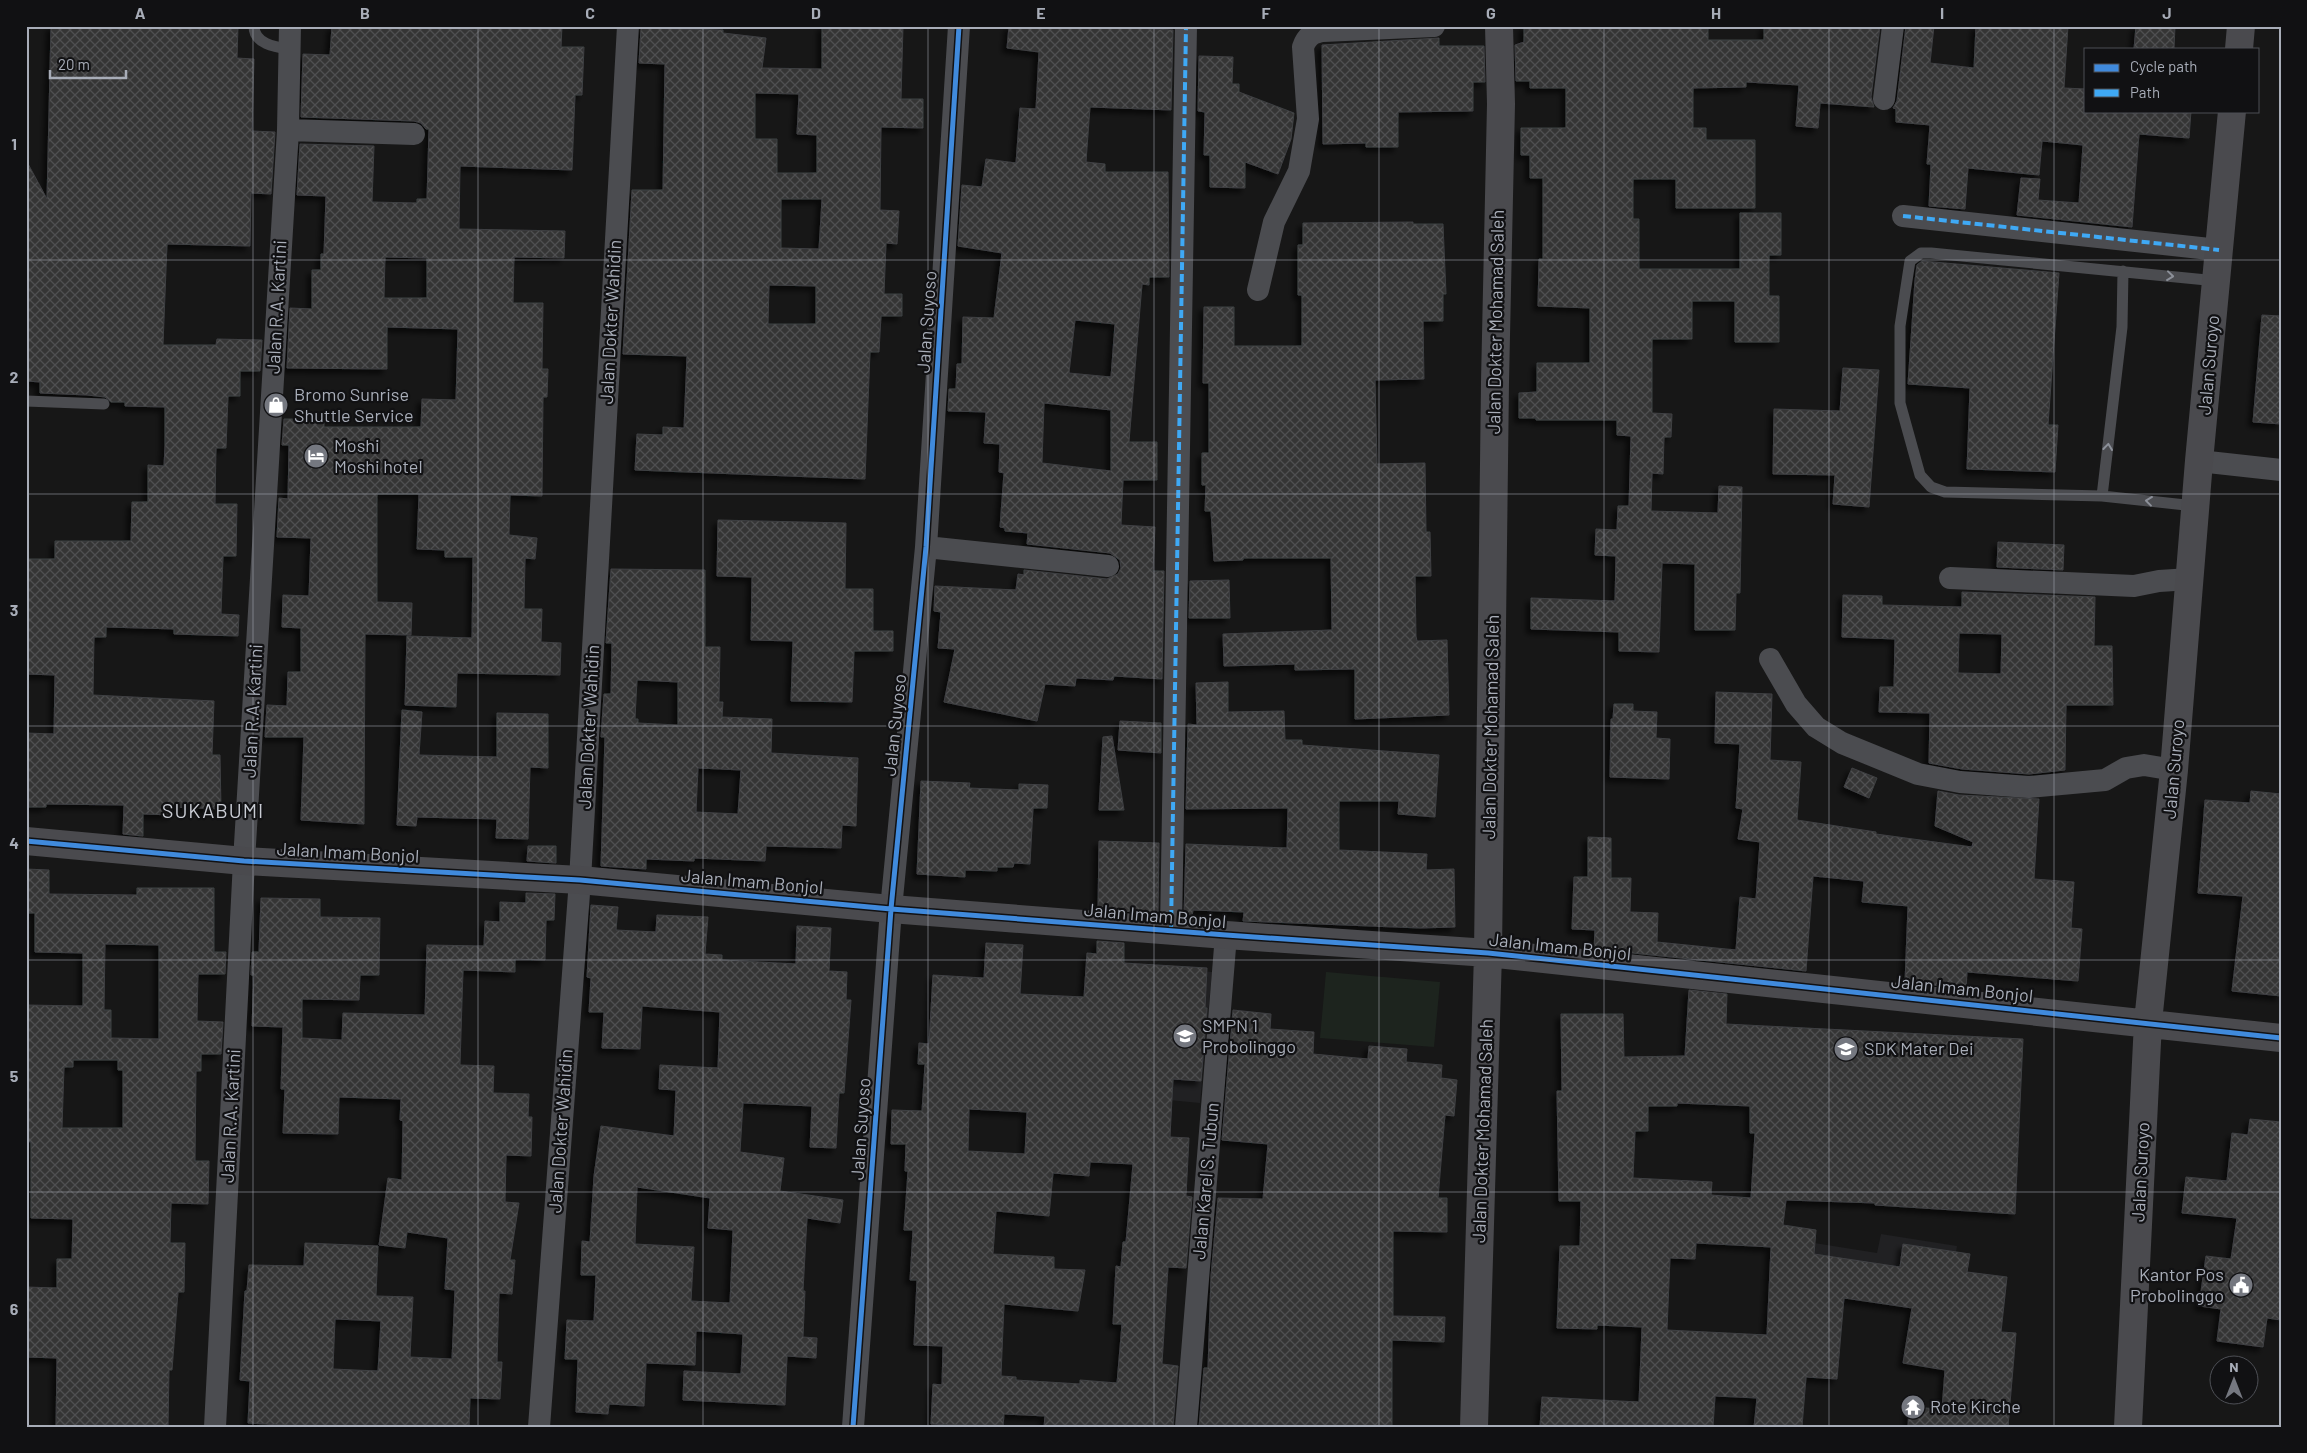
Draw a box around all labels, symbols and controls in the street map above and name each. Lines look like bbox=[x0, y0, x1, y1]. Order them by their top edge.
text: A bbox=[135, 3, 146, 22]
text: B bbox=[360, 3, 370, 22]
text: C bbox=[585, 3, 595, 22]
text: D bbox=[811, 3, 821, 22]
text: E bbox=[1036, 3, 1046, 22]
text: F bbox=[1262, 3, 1271, 22]
text: G bbox=[1486, 3, 1496, 22]
text: H bbox=[1711, 3, 1721, 22]
text: I bbox=[1940, 3, 1944, 22]
text: J bbox=[2162, 3, 2172, 22]
scale bar bbox=[50, 48, 126, 80]
legend bbox=[2084, 48, 2260, 112]
text: 20 m bbox=[58, 55, 90, 73]
text: Cycle path bbox=[2130, 57, 2197, 75]
text: Path bbox=[2130, 83, 2160, 101]
text: 1 bbox=[11, 134, 17, 153]
street label: Jalan Dokter Mohamad Saleh bbox=[1482, 210, 1508, 434]
street label: Jalan R.A. Kartini bbox=[262, 239, 290, 375]
street label: Jalan Dokter Wahidin bbox=[595, 239, 625, 405]
street label: Jalan Suyoso bbox=[911, 270, 941, 374]
one-way arrow bbox=[2166, 270, 2174, 281]
street label: Jalan Suroyo bbox=[2193, 314, 2223, 416]
text: 2 bbox=[10, 367, 19, 386]
place label: Bromo Sunrise Shuttle Service bbox=[294, 383, 414, 426]
shop icon: Bromo Sunrise Shuttle Service bbox=[263, 392, 289, 418]
place label: Moshi Moshi hotel bbox=[334, 434, 423, 477]
hotel icon: Moshi Moshi hotel bbox=[303, 443, 329, 469]
one-way arrow bbox=[2102, 443, 2113, 451]
one-way arrow bbox=[2145, 496, 2153, 507]
text: 3 bbox=[10, 600, 18, 619]
street label: Jalan Dokter Mohamad Saleh bbox=[1477, 615, 1503, 839]
street label: Jalan R.A. Kartini bbox=[238, 643, 266, 779]
street label: Jalan Dokter Wahidin bbox=[573, 644, 603, 810]
street label: Jalan Suyoso bbox=[878, 673, 910, 777]
street label: Jalan Suroyo bbox=[2158, 718, 2188, 820]
district label: SUKABUMI bbox=[162, 798, 264, 822]
text: 4 bbox=[9, 833, 19, 852]
street label: Jalan Imam Bonjol bbox=[276, 837, 420, 867]
street label: Jalan Imam Bonjol bbox=[680, 864, 824, 898]
street label: Jalan Imam Bonjol bbox=[1083, 898, 1227, 932]
street label: Jalan Imam Bonjol bbox=[1488, 928, 1632, 964]
street label: Jalan Imam Bonjol bbox=[1890, 970, 2034, 1006]
place label: SMPN 1 Probolinggo bbox=[1202, 1014, 1296, 1057]
street label: Jalan Dokter Mohamad Saleh bbox=[1467, 1018, 1497, 1243]
school or university icon: SMPN 1 Probolinggo bbox=[1172, 1023, 1198, 1049]
school or university icon: SDK Mater Dei bbox=[1833, 1036, 1859, 1062]
place label: SDK Mater Dei bbox=[1864, 1037, 1974, 1059]
street label: Jalan R.A. Kartini bbox=[216, 1048, 244, 1184]
street label: Jalan Dokter Wahidin bbox=[543, 1048, 577, 1214]
text: 5 bbox=[10, 1066, 19, 1085]
street label: Jalan Suyoso bbox=[845, 1077, 875, 1181]
street label: Jalan Karel S. Tubun bbox=[1187, 1102, 1223, 1260]
street label: Jalan Suroyo bbox=[2126, 1121, 2154, 1223]
place label: Kantor Pos Probolinggo bbox=[2130, 1263, 2224, 1306]
public building icon: Kantor Pos Probolinggo bbox=[2228, 1272, 2254, 1298]
text: 6 bbox=[10, 1299, 19, 1318]
north arrow bbox=[2210, 1356, 2260, 1406]
text: N bbox=[2229, 1358, 2239, 1375]
temple icon: Rote Kirche bbox=[1900, 1394, 1926, 1420]
place label: Rote Kirche bbox=[1930, 1395, 2021, 1417]

